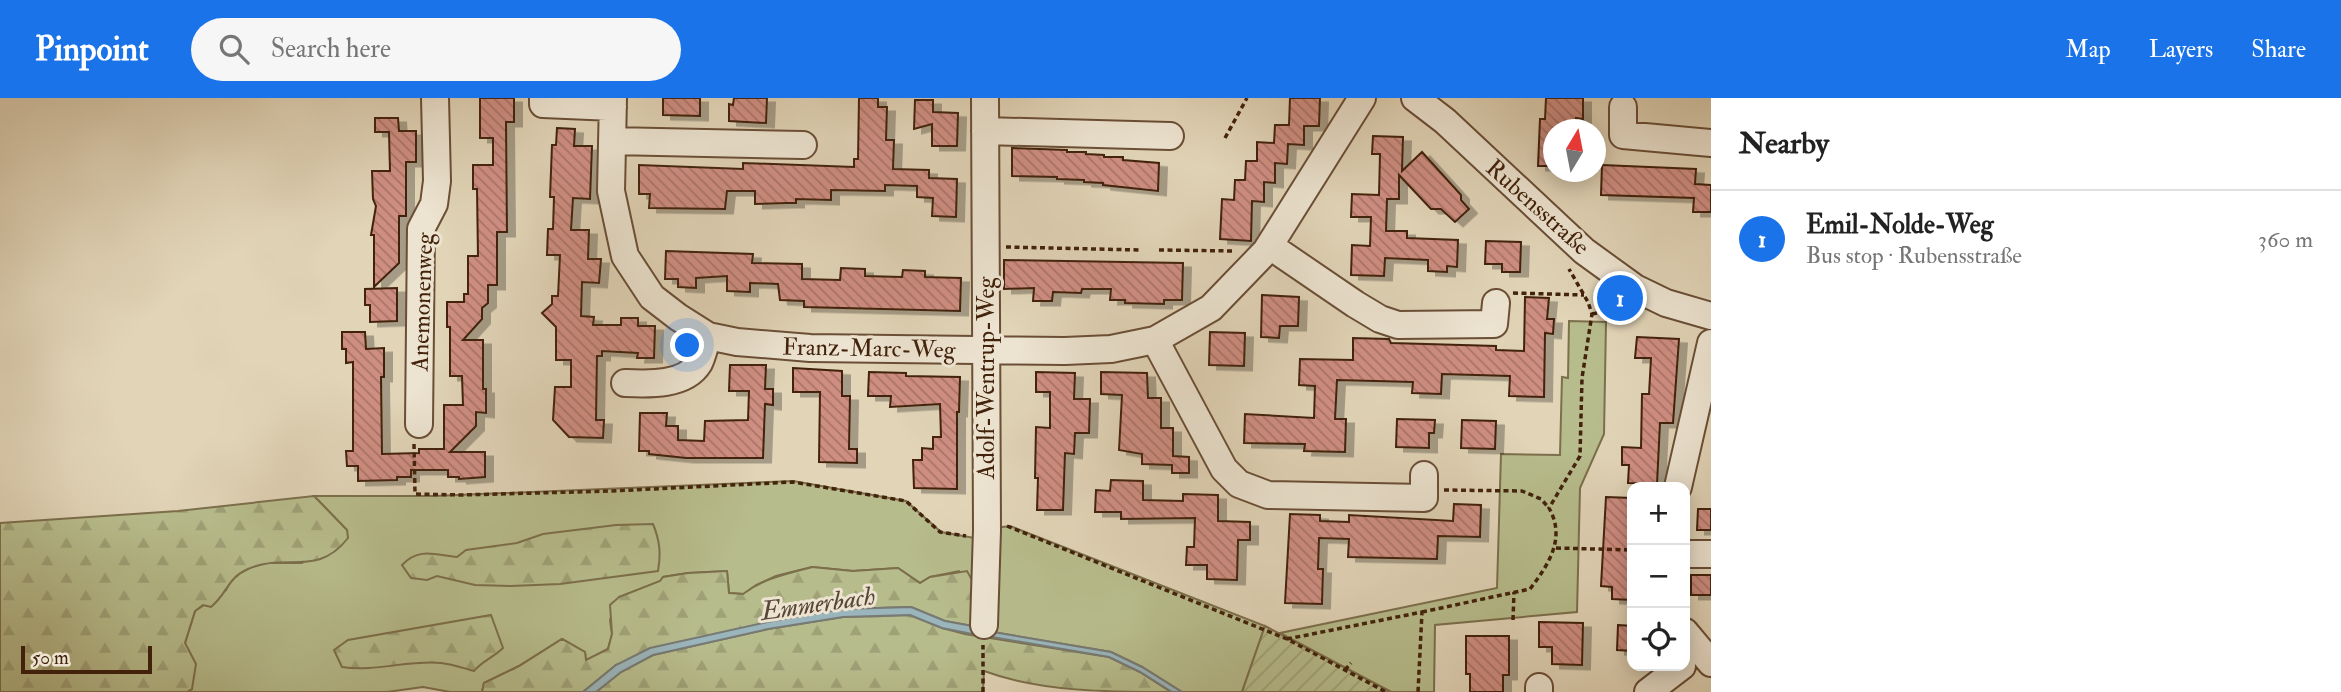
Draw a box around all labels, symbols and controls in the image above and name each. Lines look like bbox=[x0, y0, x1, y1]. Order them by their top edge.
search box bbox=[191, 18, 681, 81]
text: Pinpoint bbox=[35, 29, 149, 70]
icon: search bbox=[215, 30, 253, 68]
text: Search here bbox=[271, 33, 391, 65]
text: Map bbox=[2066, 34, 2111, 65]
text: Layers bbox=[2149, 34, 2213, 65]
text: Share bbox=[2251, 34, 2306, 65]
north arrow bbox=[1543, 119, 1606, 182]
text: Nearby bbox=[1739, 125, 1829, 162]
street label: Rubensstraße bbox=[1479, 153, 1596, 262]
text: Emil-Nolde-Weg bbox=[1806, 209, 1994, 241]
text: 1 bbox=[1758, 225, 1766, 254]
text: 360 m bbox=[2258, 225, 2313, 254]
street label: Anemonenweg bbox=[405, 231, 440, 373]
text: Bus stop · Rubensstraße bbox=[1806, 241, 2022, 270]
pin: 1 bbox=[1597, 272, 1643, 324]
street label: Adolf-Wentrup-Weg bbox=[971, 275, 1002, 480]
your location bbox=[670, 328, 704, 362]
street label: Franz-Marc-Weg bbox=[782, 331, 957, 366]
map controls bbox=[1627, 482, 1690, 671]
button: + bbox=[1627, 482, 1690, 545]
button: − bbox=[1627, 545, 1690, 608]
water label: Emmerbach bbox=[757, 580, 877, 628]
button: locate bbox=[1627, 608, 1690, 671]
scale bar bbox=[21, 643, 152, 675]
text: 50 m bbox=[32, 646, 69, 670]

